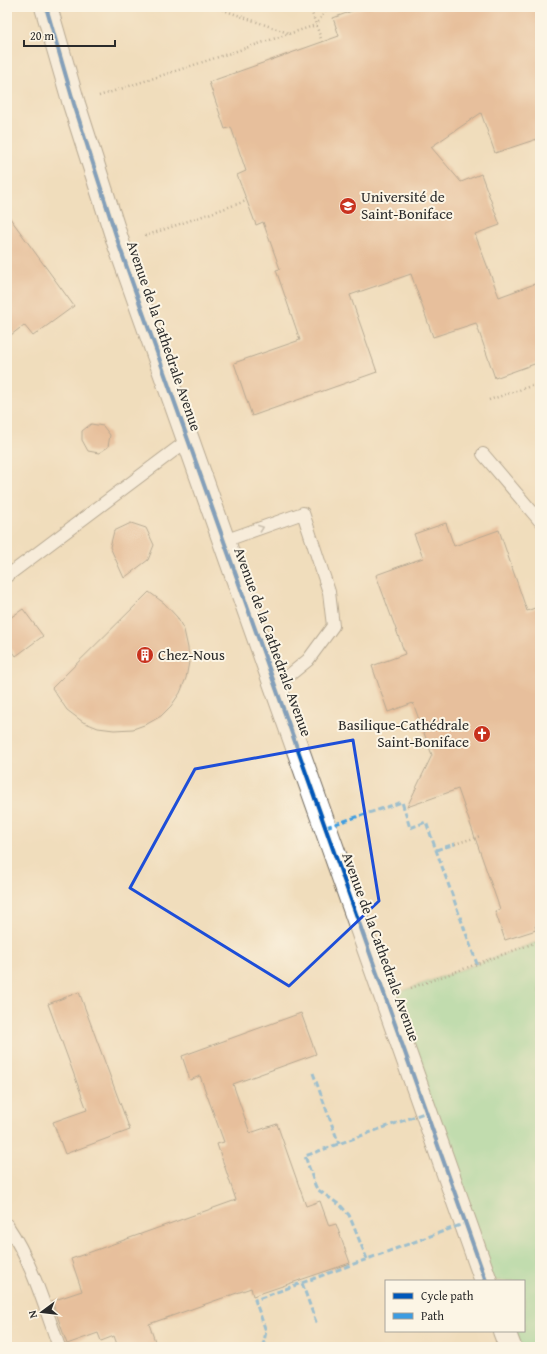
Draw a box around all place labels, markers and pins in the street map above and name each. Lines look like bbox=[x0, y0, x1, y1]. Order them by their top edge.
place label: Université de Saint-Boniface bbox=[361, 186, 453, 224]
school or university icon: Université de Saint-Boniface bbox=[338, 196, 358, 216]
place label: Chez-Nous bbox=[158, 644, 225, 665]
building icon: Chez-Nous bbox=[135, 645, 155, 665]
place label: Basilique-Cathédrale Saint-Boniface bbox=[338, 714, 469, 752]
church icon: Basilique-Cathédrale Saint-Boniface bbox=[472, 724, 492, 744]

